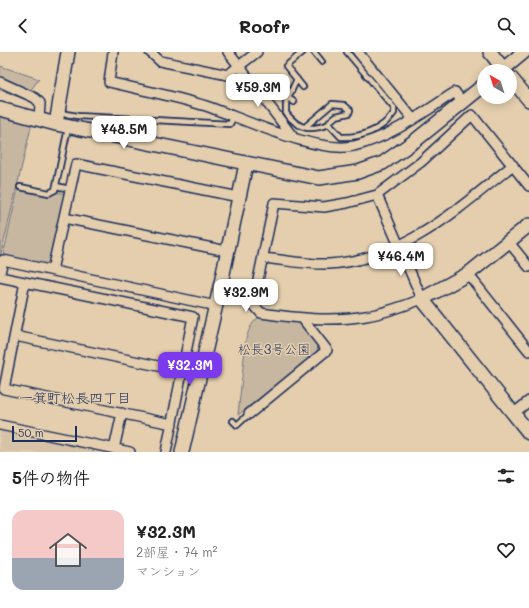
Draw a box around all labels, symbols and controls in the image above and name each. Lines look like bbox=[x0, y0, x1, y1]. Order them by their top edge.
text: Roofr bbox=[239, 14, 290, 38]
icon: back bbox=[12, 15, 34, 37]
icon: search bbox=[495, 15, 517, 37]
north arrow bbox=[477, 64, 517, 104]
map controls bbox=[477, 64, 517, 104]
pin: ¥59.3M bbox=[225, 74, 291, 108]
text: ¥59.3M bbox=[235, 78, 281, 95]
pin: ¥48.5M bbox=[91, 116, 157, 150]
text: ¥48.5M bbox=[101, 120, 147, 137]
pin: ¥46.4M bbox=[368, 243, 434, 277]
text: ¥46.4M bbox=[377, 247, 425, 264]
pin: ¥32.9M bbox=[213, 279, 279, 313]
text: ¥32.9M bbox=[223, 283, 269, 300]
park label: 松長3号公園 bbox=[238, 340, 310, 357]
pin: ¥32.3M bbox=[157, 352, 223, 386]
text: ¥32.3M bbox=[167, 356, 213, 373]
district label: 一箕町松長四丁目 bbox=[19, 388, 131, 407]
scale bar bbox=[12, 424, 77, 443]
text: 50 m bbox=[18, 425, 44, 440]
icon: filters bbox=[495, 465, 517, 487]
text: 5件の物件 bbox=[12, 466, 90, 488]
text: ¥32.3M bbox=[136, 520, 196, 542]
icon: home bbox=[44, 526, 92, 574]
icon: heart bbox=[495, 539, 517, 561]
text: 2部屋 · 74 m² bbox=[136, 543, 218, 560]
text: マンション bbox=[136, 562, 200, 579]

